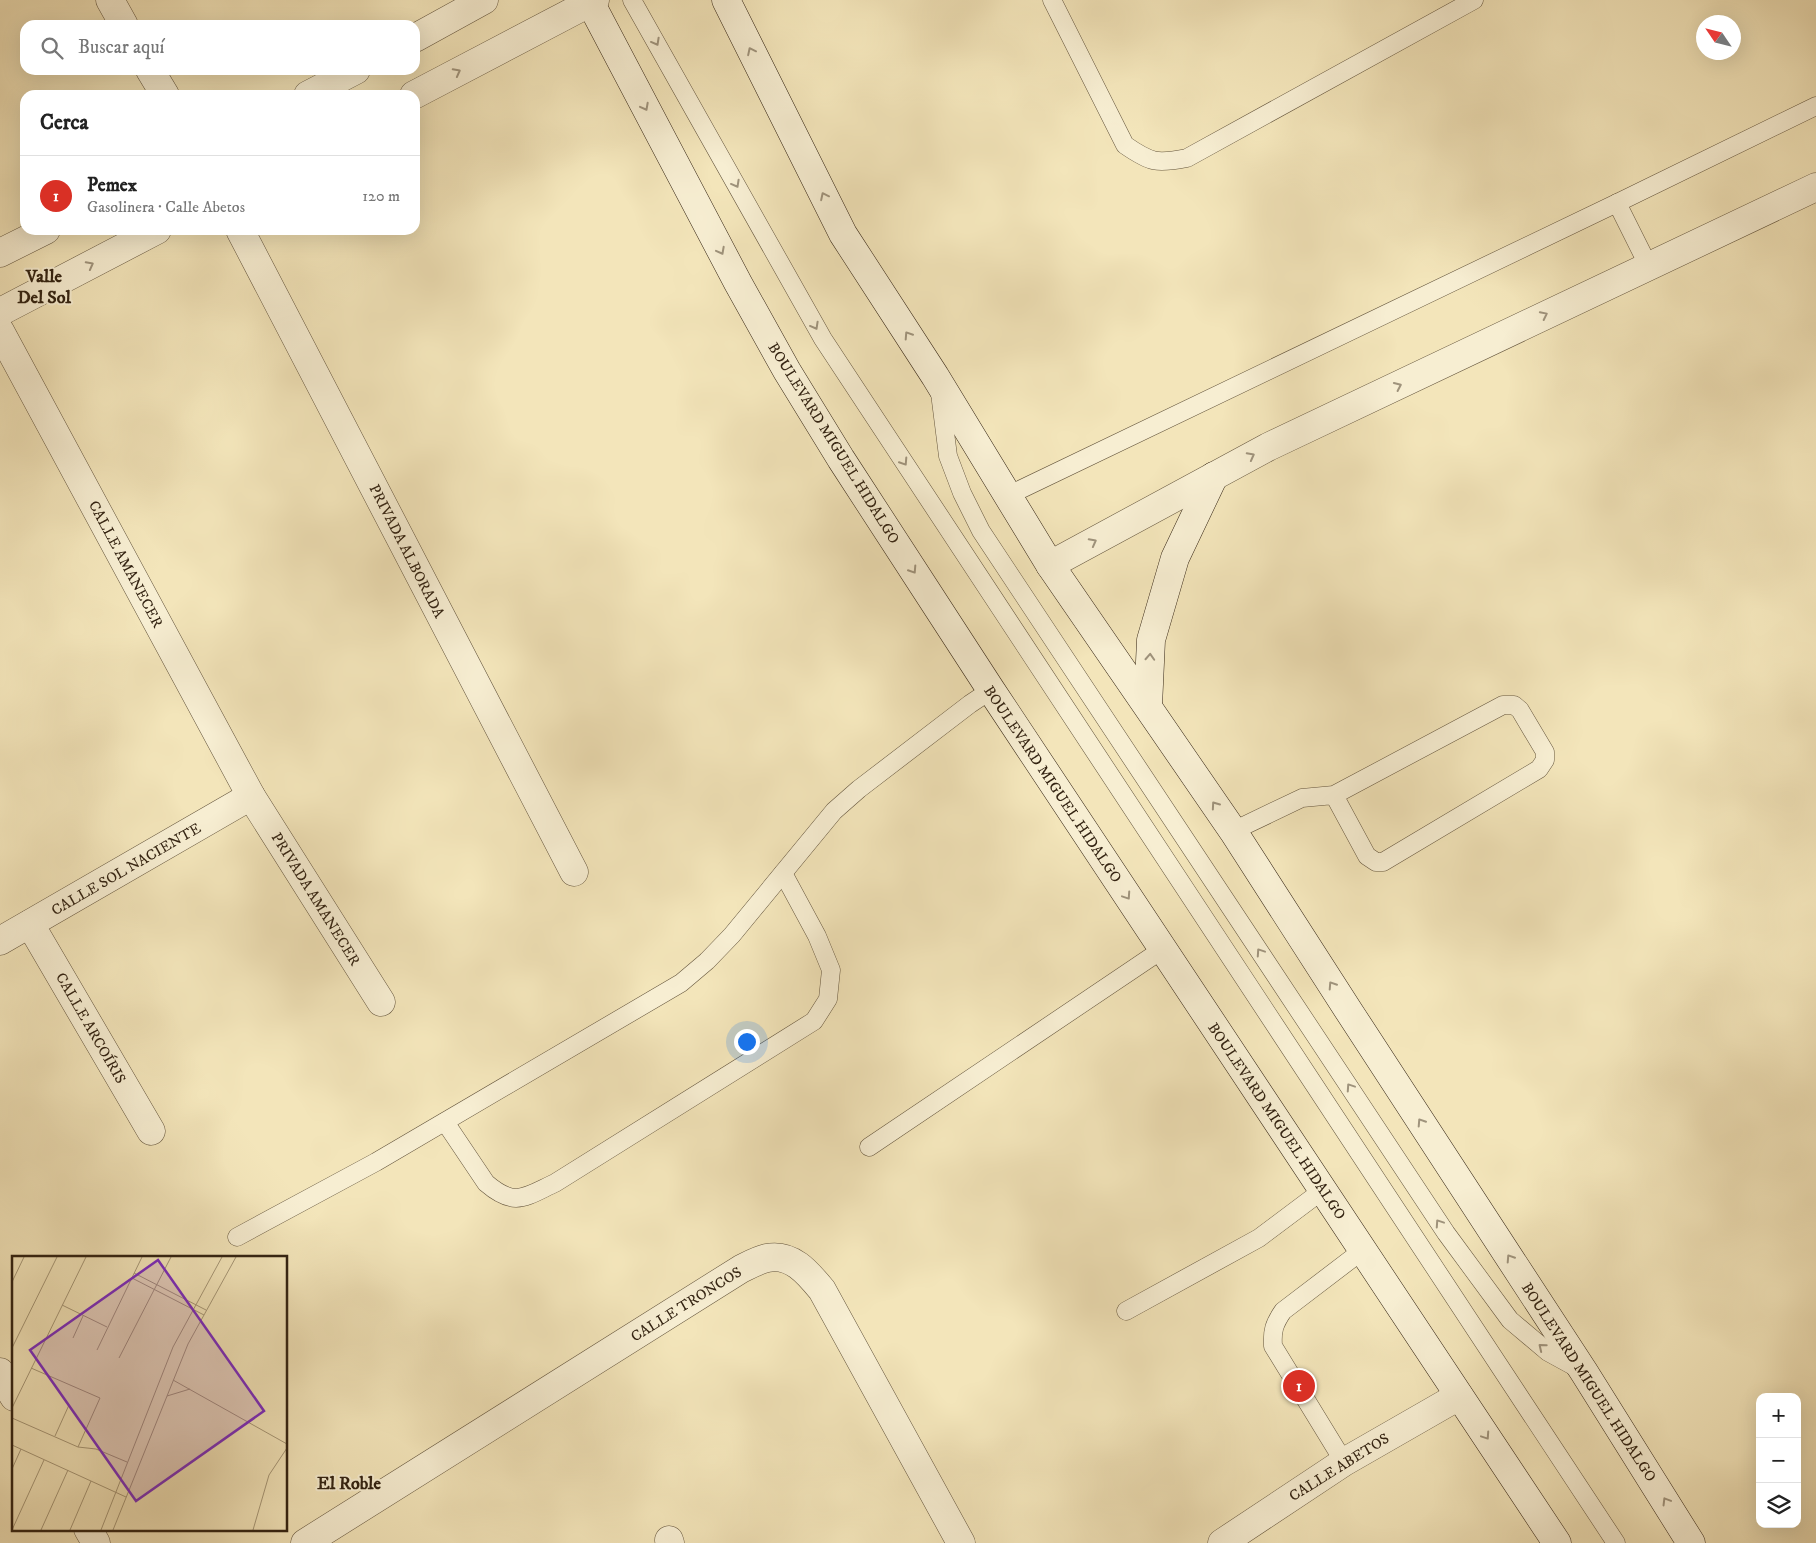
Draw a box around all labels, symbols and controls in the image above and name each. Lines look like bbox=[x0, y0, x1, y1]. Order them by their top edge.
north arrow bbox=[1696, 15, 1741, 60]
search box bbox=[20, 20, 420, 75]
icon: search bbox=[38, 34, 66, 62]
text: Buscar aquí bbox=[78, 36, 164, 59]
one-way arrow bbox=[650, 37, 660, 46]
one-way arrow bbox=[747, 47, 757, 56]
one-way arrow bbox=[452, 68, 461, 78]
one-way arrow bbox=[639, 102, 649, 111]
text: Cerca bbox=[40, 110, 88, 136]
text: Pemex bbox=[87, 174, 137, 197]
one-way arrow bbox=[729, 179, 739, 188]
text: 1 bbox=[53, 186, 59, 206]
text: 120 m bbox=[362, 186, 400, 206]
one-way arrow bbox=[820, 192, 830, 201]
text: Gasolinera · Calle Abetos bbox=[87, 197, 245, 217]
one-way arrow bbox=[715, 246, 725, 255]
one-way arrow bbox=[85, 261, 94, 271]
district label: Valle Del Sol bbox=[17, 266, 71, 309]
one-way arrow bbox=[1539, 311, 1548, 322]
one-way arrow bbox=[809, 320, 819, 329]
one-way arrow bbox=[905, 331, 914, 340]
street label: BOULEVARD MIGUEL HIDALGO bbox=[764, 339, 904, 547]
one-way arrow bbox=[1393, 381, 1402, 392]
one-way arrow bbox=[1246, 452, 1255, 462]
one-way arrow bbox=[898, 456, 907, 466]
street label: PRIVADA ALBORADA bbox=[365, 481, 449, 622]
street label: CALLE AMANECER bbox=[84, 497, 167, 631]
one-way arrow bbox=[1088, 538, 1097, 548]
one-way arrow bbox=[907, 564, 916, 574]
one-way arrow bbox=[1145, 653, 1155, 661]
street label: BOULEVARD MIGUEL HIDALGO bbox=[979, 682, 1126, 886]
one-way arrow bbox=[1212, 801, 1221, 810]
street label: CALLE SOL NACIENTE bbox=[48, 819, 205, 920]
street label: PRIVADA AMANECER bbox=[267, 829, 364, 969]
one-way arrow bbox=[1121, 890, 1131, 899]
one-way arrow bbox=[1257, 948, 1266, 957]
street label: CALLE ARCOÍRIS bbox=[51, 969, 131, 1087]
one-way arrow bbox=[1329, 982, 1338, 991]
street label: BOULEVARD MIGUEL HIDALGO bbox=[1203, 1019, 1350, 1223]
your location bbox=[734, 1029, 760, 1055]
one-way arrow bbox=[1346, 1083, 1356, 1092]
one-way arrow bbox=[1417, 1118, 1427, 1127]
one-way arrow bbox=[1436, 1219, 1446, 1228]
one-way arrow bbox=[1506, 1254, 1516, 1263]
inset map bbox=[12, 1256, 288, 1530]
street label: CALLE TRONCOS bbox=[627, 1263, 745, 1346]
street label: BOULEVARD MIGUEL HIDALGO bbox=[1517, 1279, 1660, 1485]
one-way arrow bbox=[1539, 1345, 1548, 1353]
pin: 1 bbox=[1283, 1367, 1315, 1405]
map controls bbox=[1756, 1393, 1801, 1528]
button: + bbox=[1756, 1393, 1801, 1438]
street label: CALLE ABETOS bbox=[1286, 1429, 1393, 1506]
one-way arrow bbox=[1480, 1431, 1489, 1440]
button: − bbox=[1756, 1438, 1801, 1483]
district label: El Roble bbox=[317, 1473, 381, 1495]
button: layers bbox=[1756, 1483, 1801, 1528]
one-way arrow bbox=[1663, 1498, 1672, 1507]

